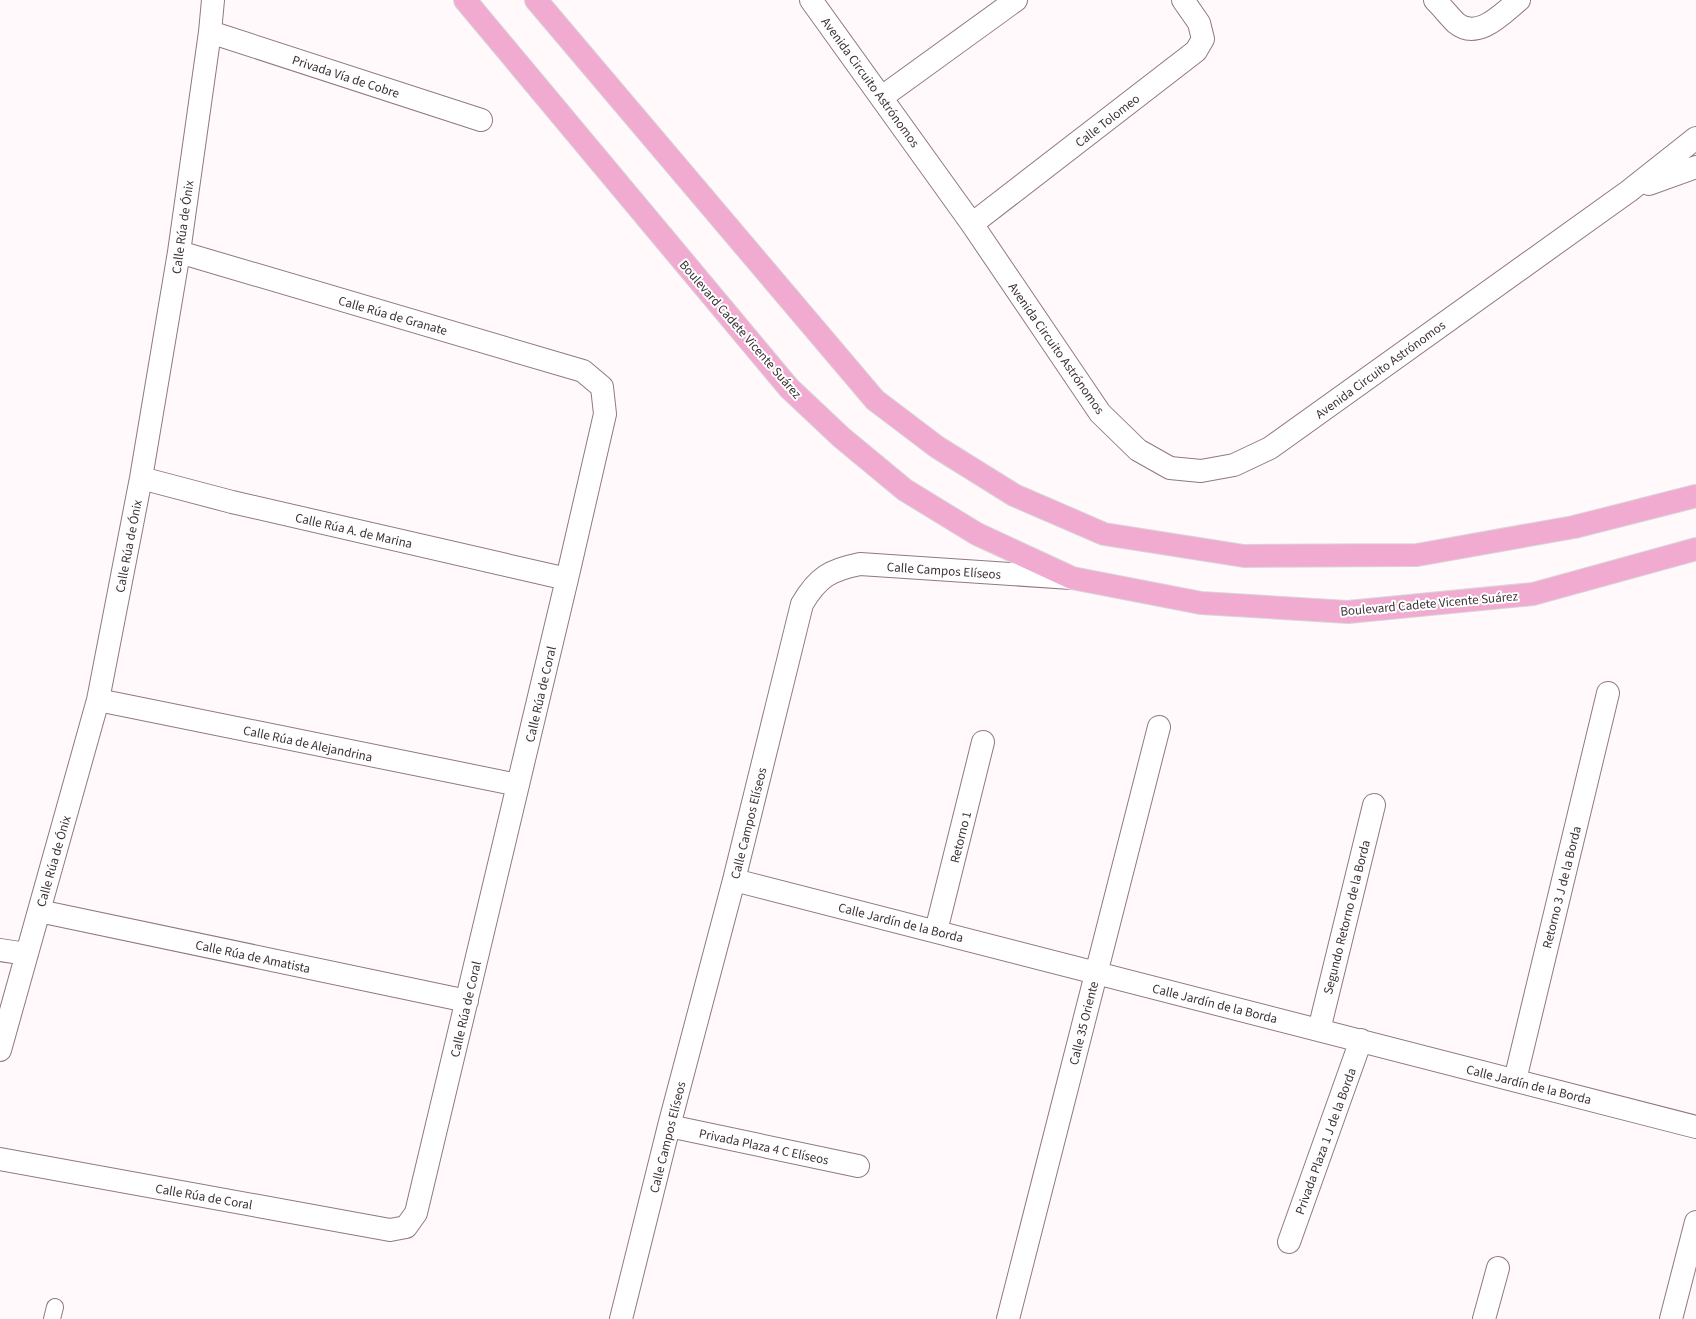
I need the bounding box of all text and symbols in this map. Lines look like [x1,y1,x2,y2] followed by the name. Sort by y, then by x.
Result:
[817,14,924,152] street label: Avenida Circuito Astrónomos
[290,51,402,103] street label: Privada Vía de Cobre
[1072,90,1144,152] street label: Calle Tolomeo
[168,179,198,275] street label: Calle Rúa de Ónix
[675,256,806,403] street label: Boulevard Cadete Vicente Suárez
[1004,279,1109,418] street label: Avenida Circuito Astrónomos
[336,292,449,340] street label: Calle Rúa de Granate
[1312,316,1450,423] street label: Avenida Circuito Astrónomos
[111,498,147,594] street label: Calle Rúa de Ónix
[293,509,414,553] street label: Calle Rúa A. de Marina
[886,558,1002,584] street label: Calle Campos Elíseos
[1340,587,1519,621] street label: Boulevard Cadete Vicente Suárez
[521,644,561,744] street label: Calle Rúa de Coral
[241,721,374,766] street label: Calle Rúa de Alejandrina
[726,765,772,881] street label: Calle Campos Elíseos
[946,810,976,865] street label: Retorno 1
[32,813,76,909] street label: Calle Rúa de Ónix
[1538,824,1586,950] street label: Retorno 3 J de la Borda
[1319,838,1375,996] street label: Segundo Retorno de la Borda
[836,899,965,947] street label: Calle Jardín de la Borda
[194,936,312,978] street label: Calle Rúa de Amatista
[446,959,486,1059] street label: Calle Rúa de Coral
[1065,979,1103,1067] street label: Calle 35 Oriente
[1150,980,1279,1028] street label: Calle Jardín de la Borda
[1464,1061,1593,1109] street label: Calle Jardín de la Borda
[1291,1065,1361,1217] street label: Privada Plaza 1 J de la Borda
[645,1079,691,1195] street label: Calle Campos Elíseos
[697,1124,831,1170] street label: Privada Plaza 4 C Elíseos
[154,1180,254,1214] street label: Calle Rúa de Coral

